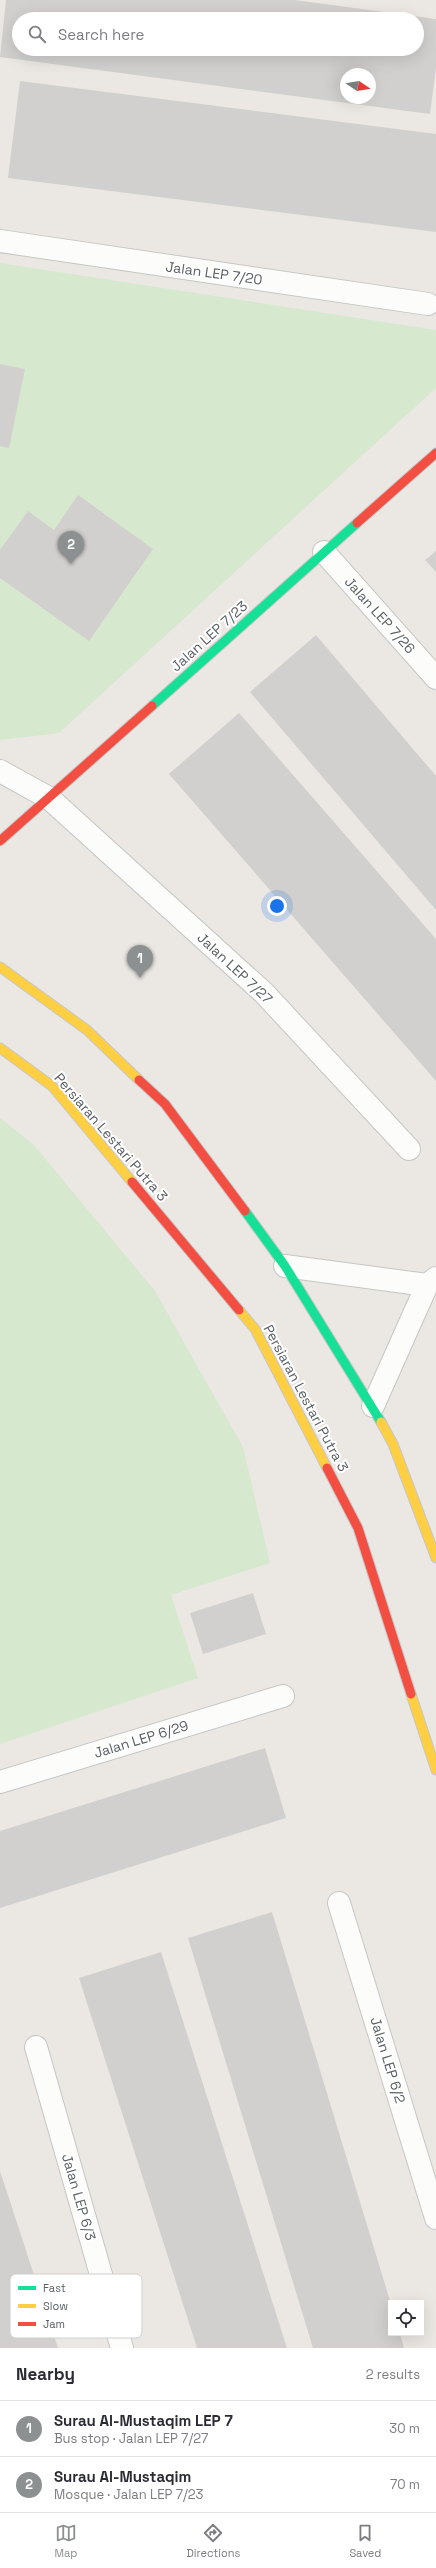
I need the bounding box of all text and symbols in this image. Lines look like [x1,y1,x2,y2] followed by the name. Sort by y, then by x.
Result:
[12,12,424,56] search box
[26,23,48,45] icon: search
[58,25,144,44] text: Search here
[340,68,376,104] north arrow
[164,257,264,289] street label: Jalan LEP 7/20
[58,531,84,564] pin: 2
[341,573,419,657] street label: Jalan LEP 7/26
[167,597,251,675] street label: Jalan LEP 7/23
[267,896,287,916] your location
[194,929,277,1008] street label: Jalan LEP 7/27
[127,945,153,978] pin: 1
[50,1069,172,1205] street label: Persiaran Lestari Putra 3
[260,1321,352,1475] street label: Persiaran Lestari Putra 3
[92,1716,190,1762] street label: Jalan LEP 6/29
[366,2015,410,2105] street label: Jalan LEP 6/2
[58,2152,100,2242] street label: Jalan LEP 6/3
[10,2274,142,2338] legend
[43,2281,66,2295] text: Fast
[43,2299,68,2313] text: Slow
[388,2300,424,2336] map controls
[388,2300,424,2336] button: locate
[43,2317,65,2331] text: Jam
[16,2363,75,2385] text: Nearby
[366,2366,420,2383] text: 2 results
[54,2411,233,2430] text: Surau Al-Mustaqim LEP 7
[26,2420,32,2437] text: 1
[389,2420,420,2437] text: 30 m
[54,2430,208,2447] text: Bus stop · Jalan LEP 7/27
[54,2467,191,2486] text: Surau Al-Mustaqim
[25,2476,33,2493] text: 2
[390,2476,420,2493] text: 70 m
[54,2486,203,2503] text: Mosque · Jalan LEP 7/23
[55,2522,77,2560] tab: Map
[186,2522,240,2560] tab: Directions
[349,2522,381,2560] tab: Saved

